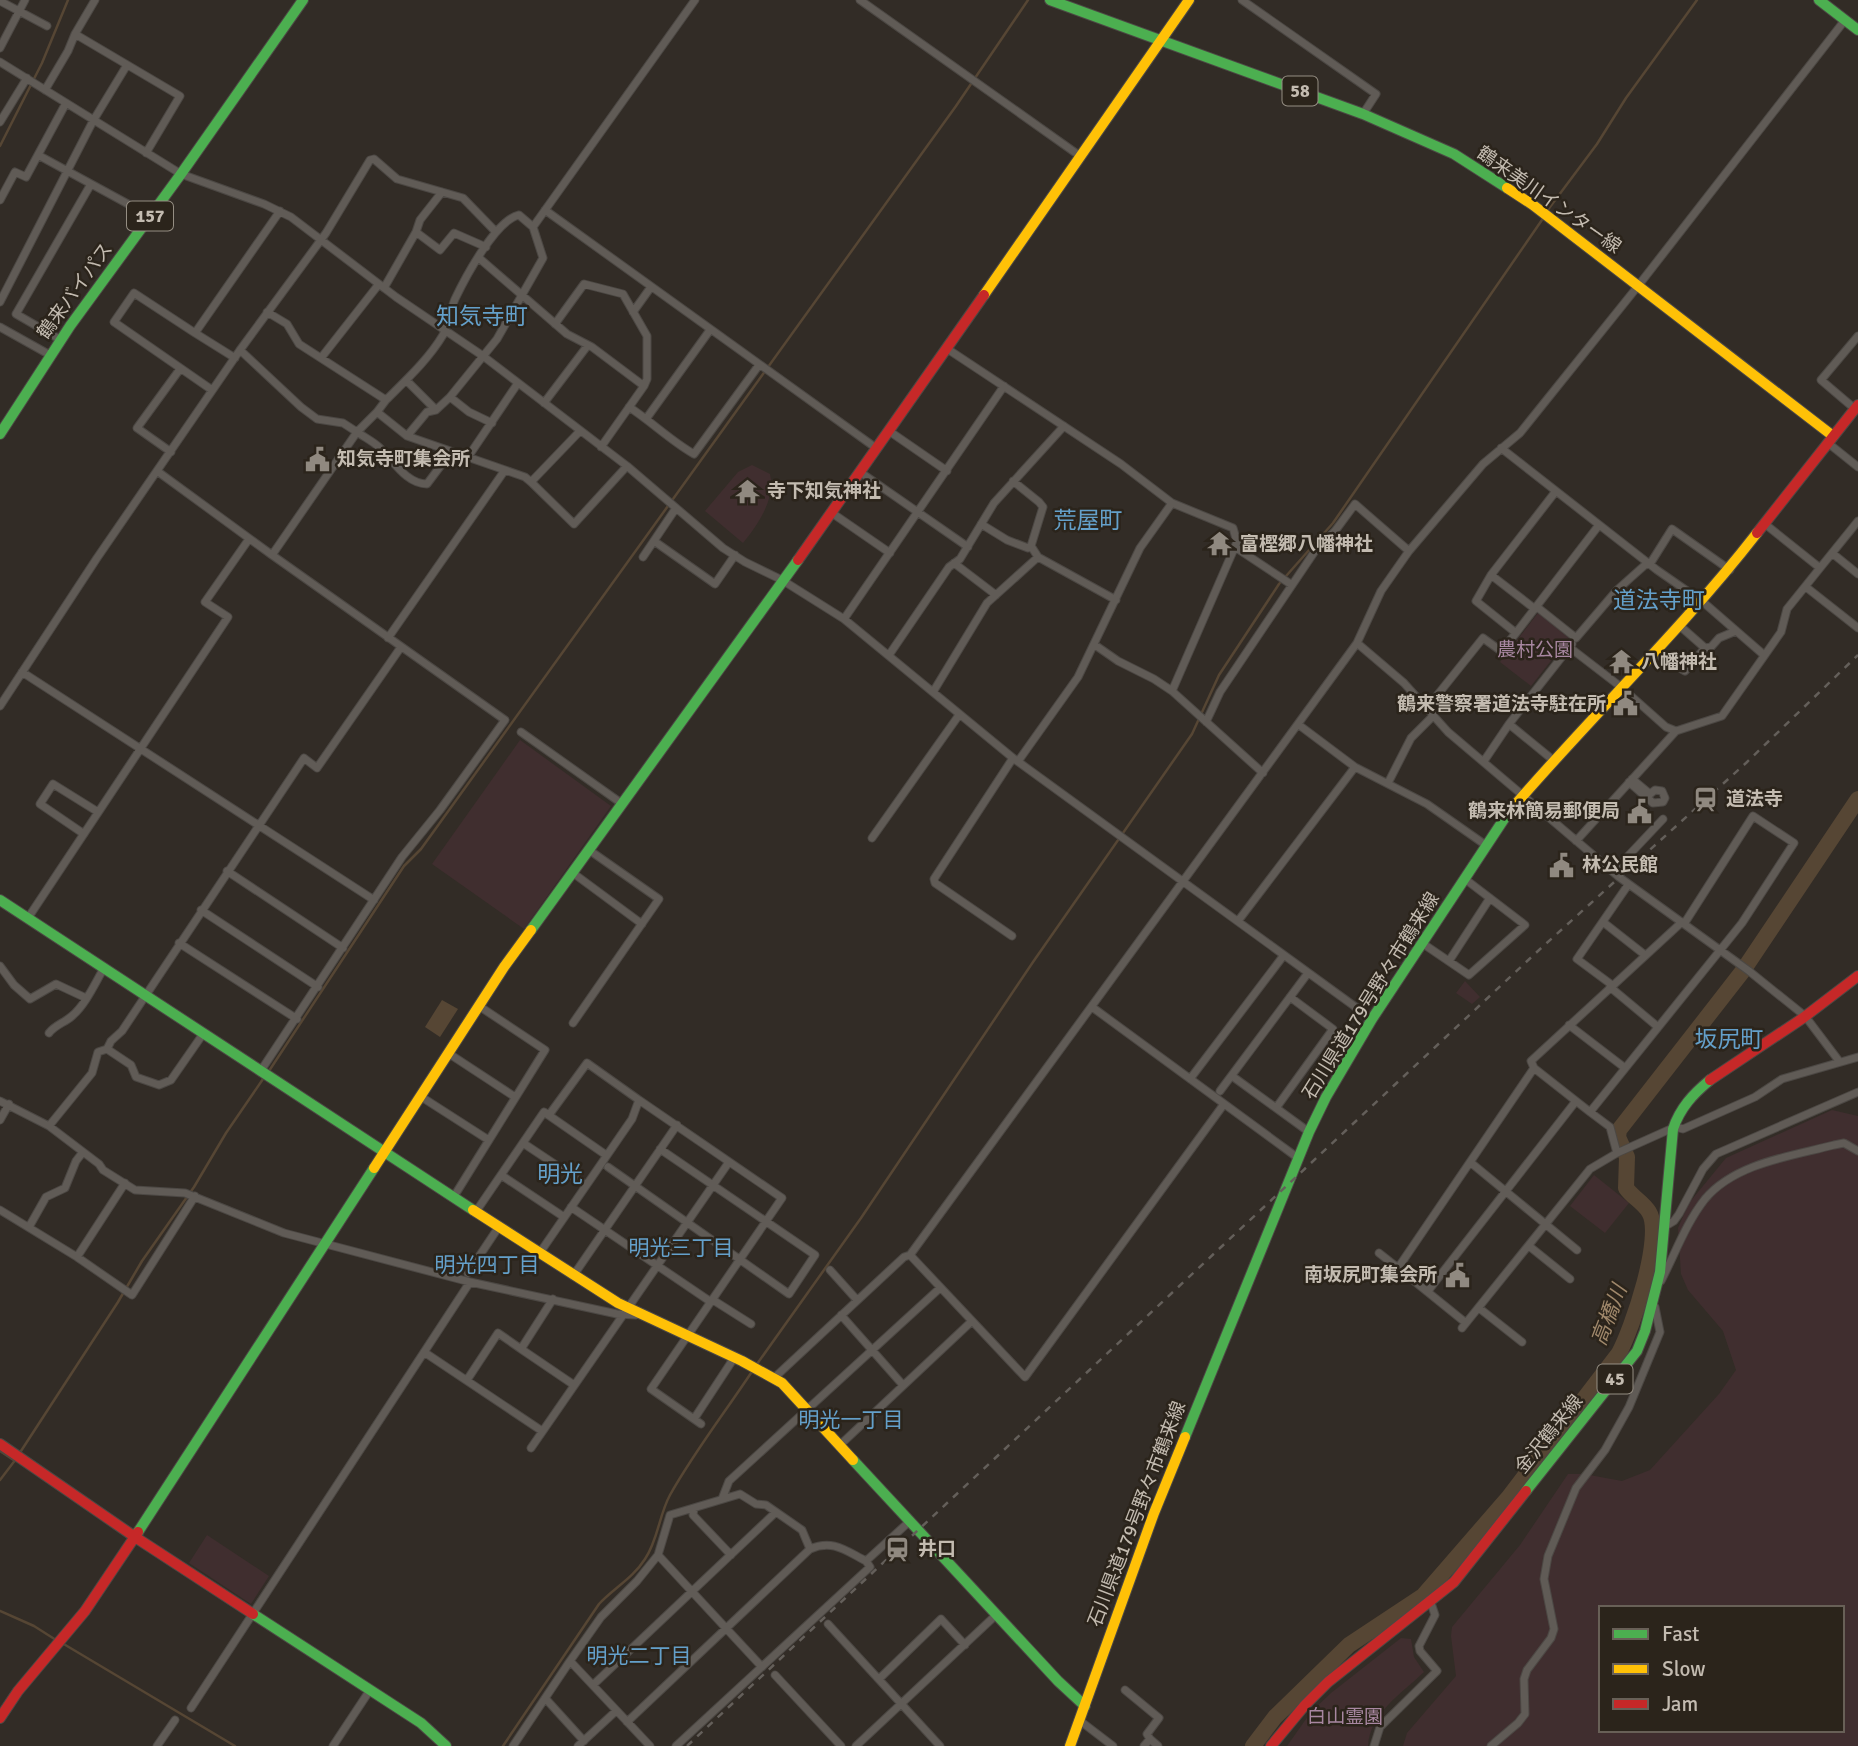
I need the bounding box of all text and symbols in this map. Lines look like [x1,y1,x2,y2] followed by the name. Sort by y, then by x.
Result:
[1282,76,1318,106] road number: 58
[1472,141,1626,259] street label: 鶴来美川インター線
[127,202,173,230] road number: 157
[32,238,118,344] street label: 鶴来バイパス
[436,302,528,331] district label: 知気寺町
[303,445,331,473] public building icon: 知気寺町集会所
[337,447,470,471] place label: 知気寺町集会所
[733,477,761,505] temple icon: 寺下知気神社
[767,479,881,503] place label: 寺下知気神社
[1054,506,1123,535] district label: 荒屋町
[1206,530,1234,558] temple icon: 富樫郷八幡神社
[1240,532,1373,556] place label: 富樫郷八幡神社
[1613,586,1705,615] district label: 道法寺町
[1497,638,1573,662] park label: 農村公園
[1607,648,1635,676] temple icon: 八幡神社
[1641,650,1717,674] place label: 八幡神社
[1612,690,1640,718] public building icon: 鶴来警察署道法寺駐在所
[1397,692,1606,716] place label: 鶴来警察署道法寺駐在所
[1692,785,1720,813] station icon: 道法寺
[1726,787,1783,811] place label: 道法寺
[1626,797,1654,825] public building icon: 鶴来林簡易郵便局
[1468,799,1620,823] place label: 鶴来林簡易郵便局
[1548,851,1576,879] public building icon: 林公民館
[1582,853,1658,877] place label: 林公民館
[1297,888,1445,1104] street label: 石川県道179号野々市鶴来線
[1695,1025,1764,1054] district label: 坂尻町
[537,1160,583,1189] district label: 明光
[629,1235,734,1261] district label: 明光三丁目
[435,1252,540,1278] district label: 明光四丁目
[1443,1261,1471,1289] public building icon: 南坂尻町集会所
[1304,1263,1437,1287] place label: 南坂尻町集会所
[1586,1279,1633,1349] water label: 高橋川
[1598,1364,1632,1394] road number: 45
[1510,1390,1588,1478] street label: 金沢鶴来線
[1083,1398,1191,1630] street label: 石川県道179号野々市鶴来線
[799,1407,904,1433] district label: 明光一丁目
[884,1535,912,1563] station icon: 井口
[918,1537,956,1561] place label: 井口
[1599,1606,1844,1732] legend
[1662,1621,1699,1647] text: Fast
[587,1643,692,1669] district label: 明光二丁目
[1662,1656,1706,1682] text: Slow
[1662,1691,1698,1717] text: Jam
[1307,1705,1383,1729] park label: 白山霊園

